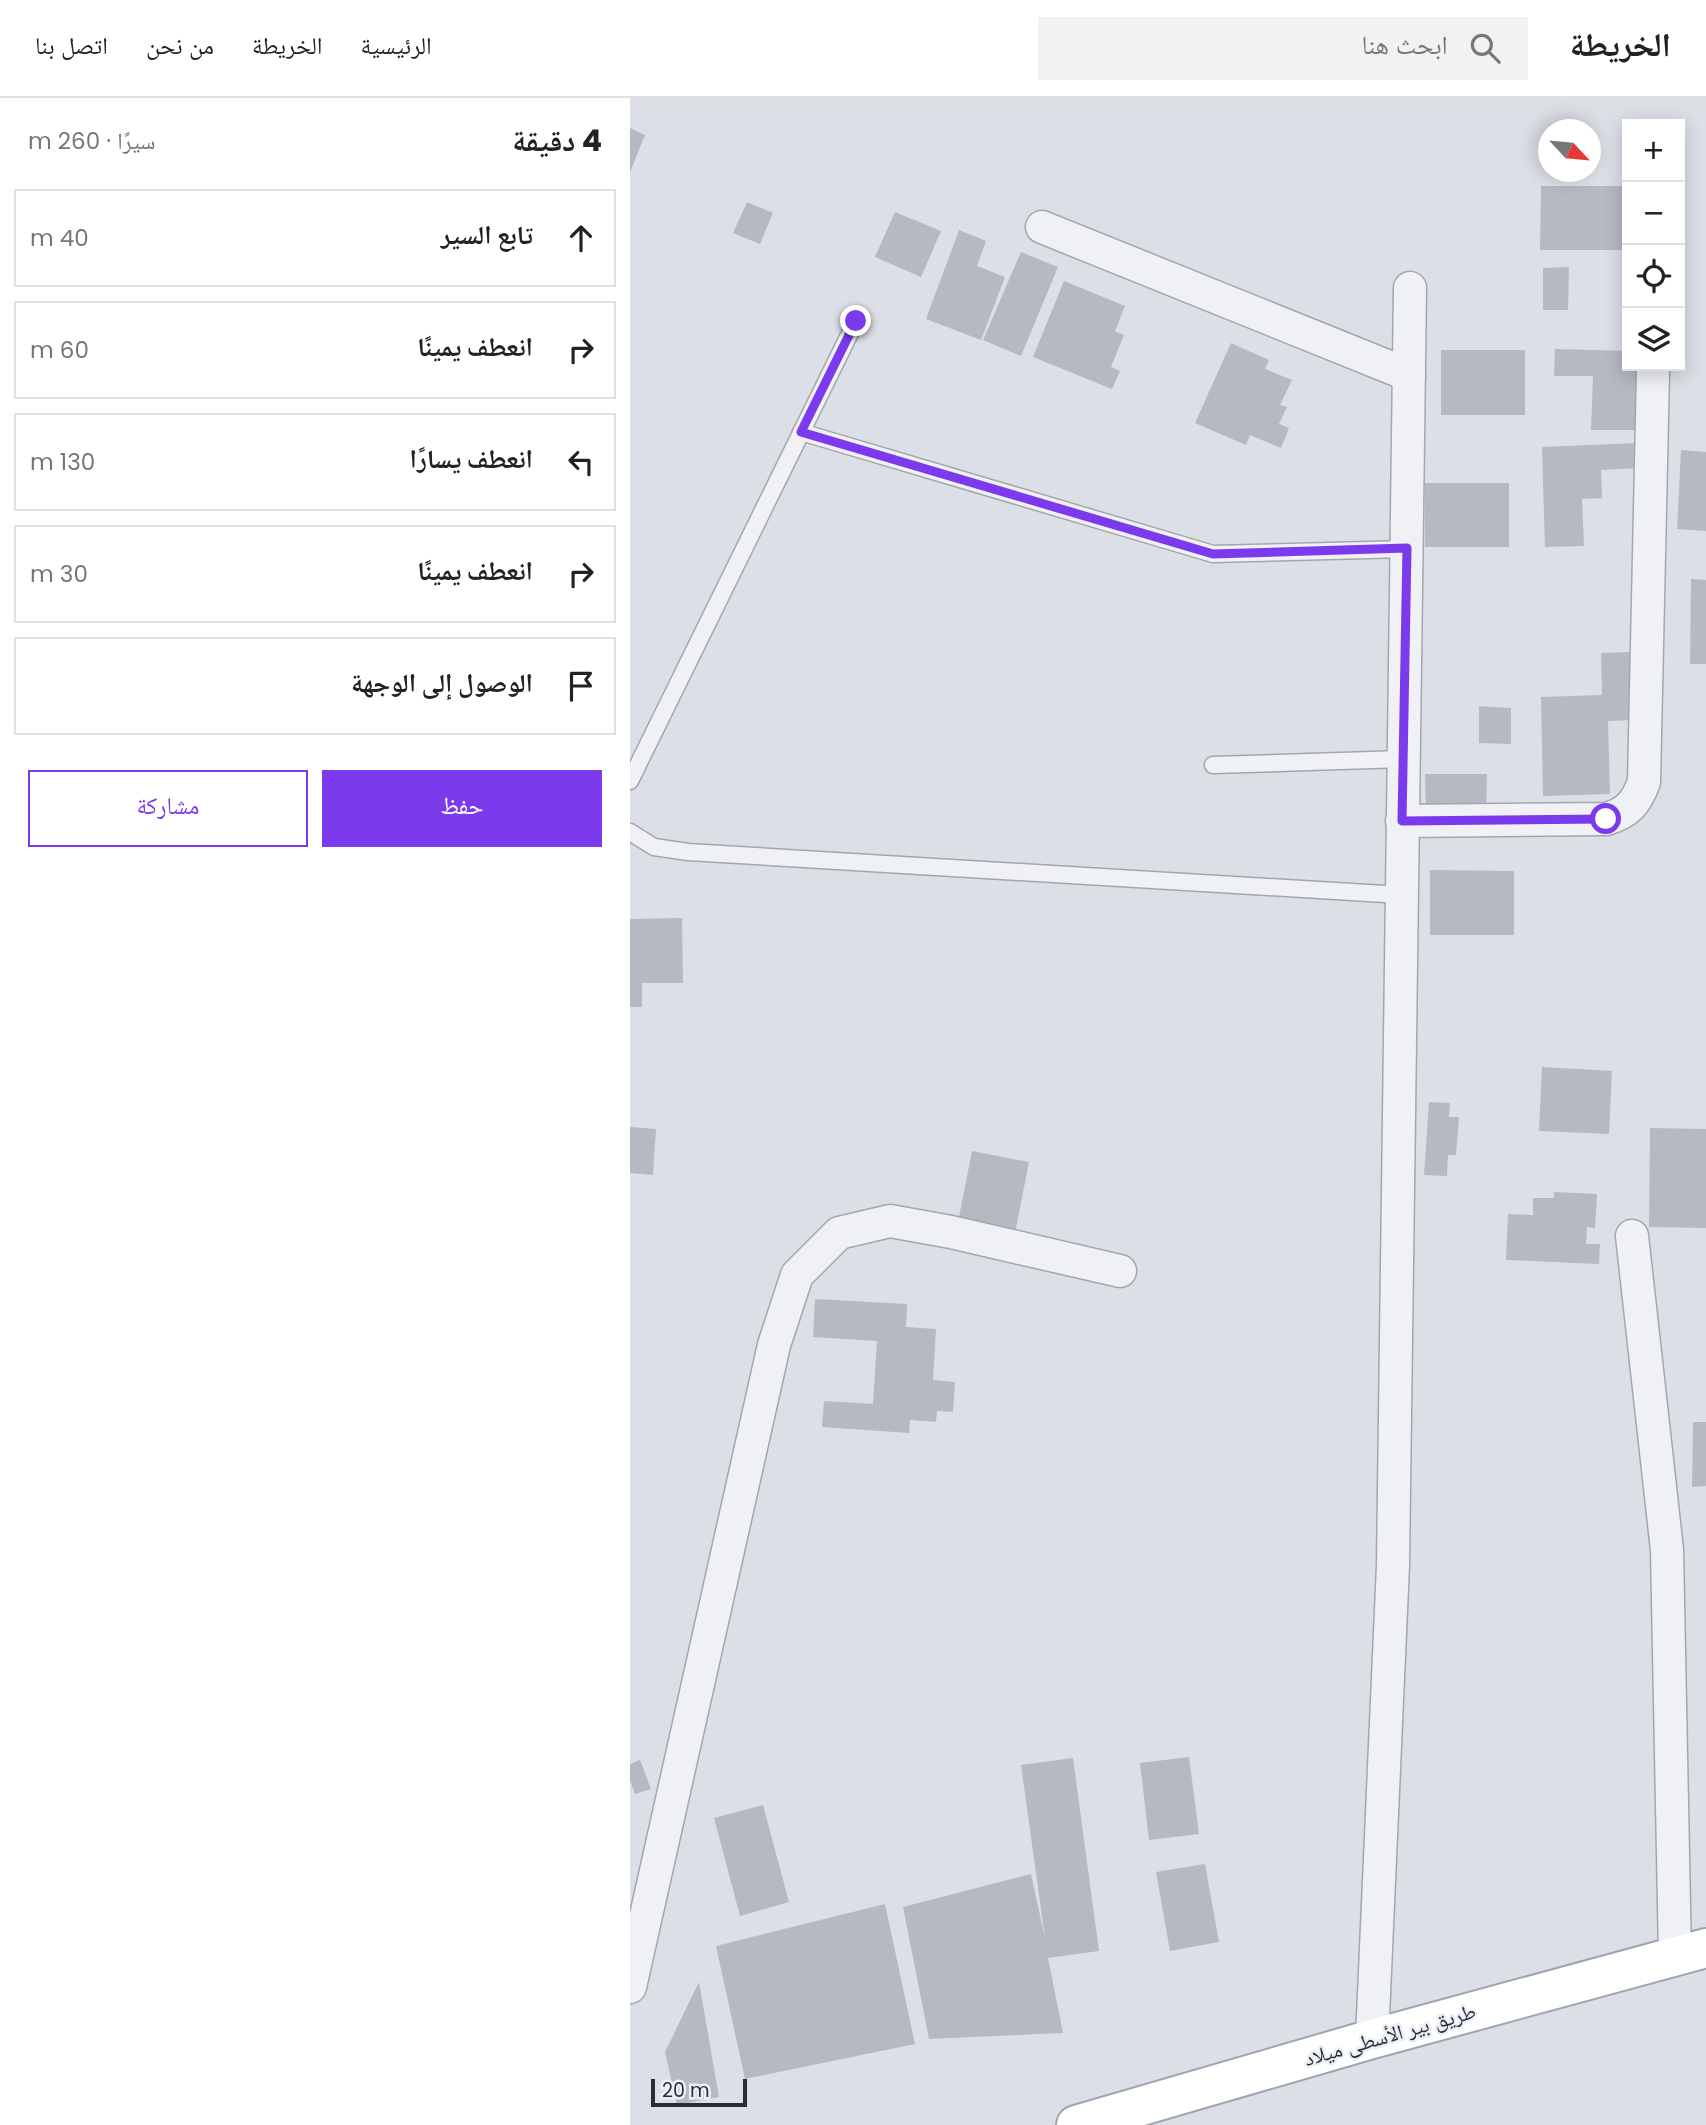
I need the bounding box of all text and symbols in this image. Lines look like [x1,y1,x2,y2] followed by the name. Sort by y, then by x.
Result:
[1038,17,1528,80] search box
[1570,21,1671,68] text: الخريطة
[1362,27,1448,63] text: ابحث هنا
[35,29,108,62] text: اتصل بنا
[146,29,214,62] text: من نحن
[252,29,323,62] text: الخريطة
[361,29,432,62] text: الرئيسية
[1466,29,1504,67] icon: search
[512,119,602,162] text: 4 دقيقة
[1538,119,1601,182] north arrow
[1622,119,1685,371] map controls
[1622,119,1685,182] button: +
[28,125,155,157] text: سيرًا · 260 m
[1622,182,1685,245] button: −
[441,217,533,253] text: تابع السير
[562,219,600,257] icon: ahead
[30,222,89,254] text: 40 m
[1622,245,1685,308] button: locate
[840,305,871,336] route end
[1622,308,1685,371] button: layers
[417,329,533,365] text: انعطف يمينًا
[562,331,600,369] icon: right
[30,334,89,366] text: 60 m
[410,441,533,477] text: انعطف يسارًا
[562,443,600,481] icon: left
[30,446,95,478] text: 130 m
[417,553,533,589] text: انعطف يمينًا
[562,555,600,593] icon: right
[30,558,88,590] text: 30 m
[351,665,533,701] text: الوصول إلى الوجهة
[562,667,600,705] icon: arrive
[28,770,308,847] button: مشاركة
[322,770,602,847] button: حفظ
[1590,803,1621,834] route start
[1300,1996,1479,2073] street label: طريق بير الأسطى ميلاد
[651,2076,747,2108] scale bar
[662,2077,710,2104] text: 20 m

